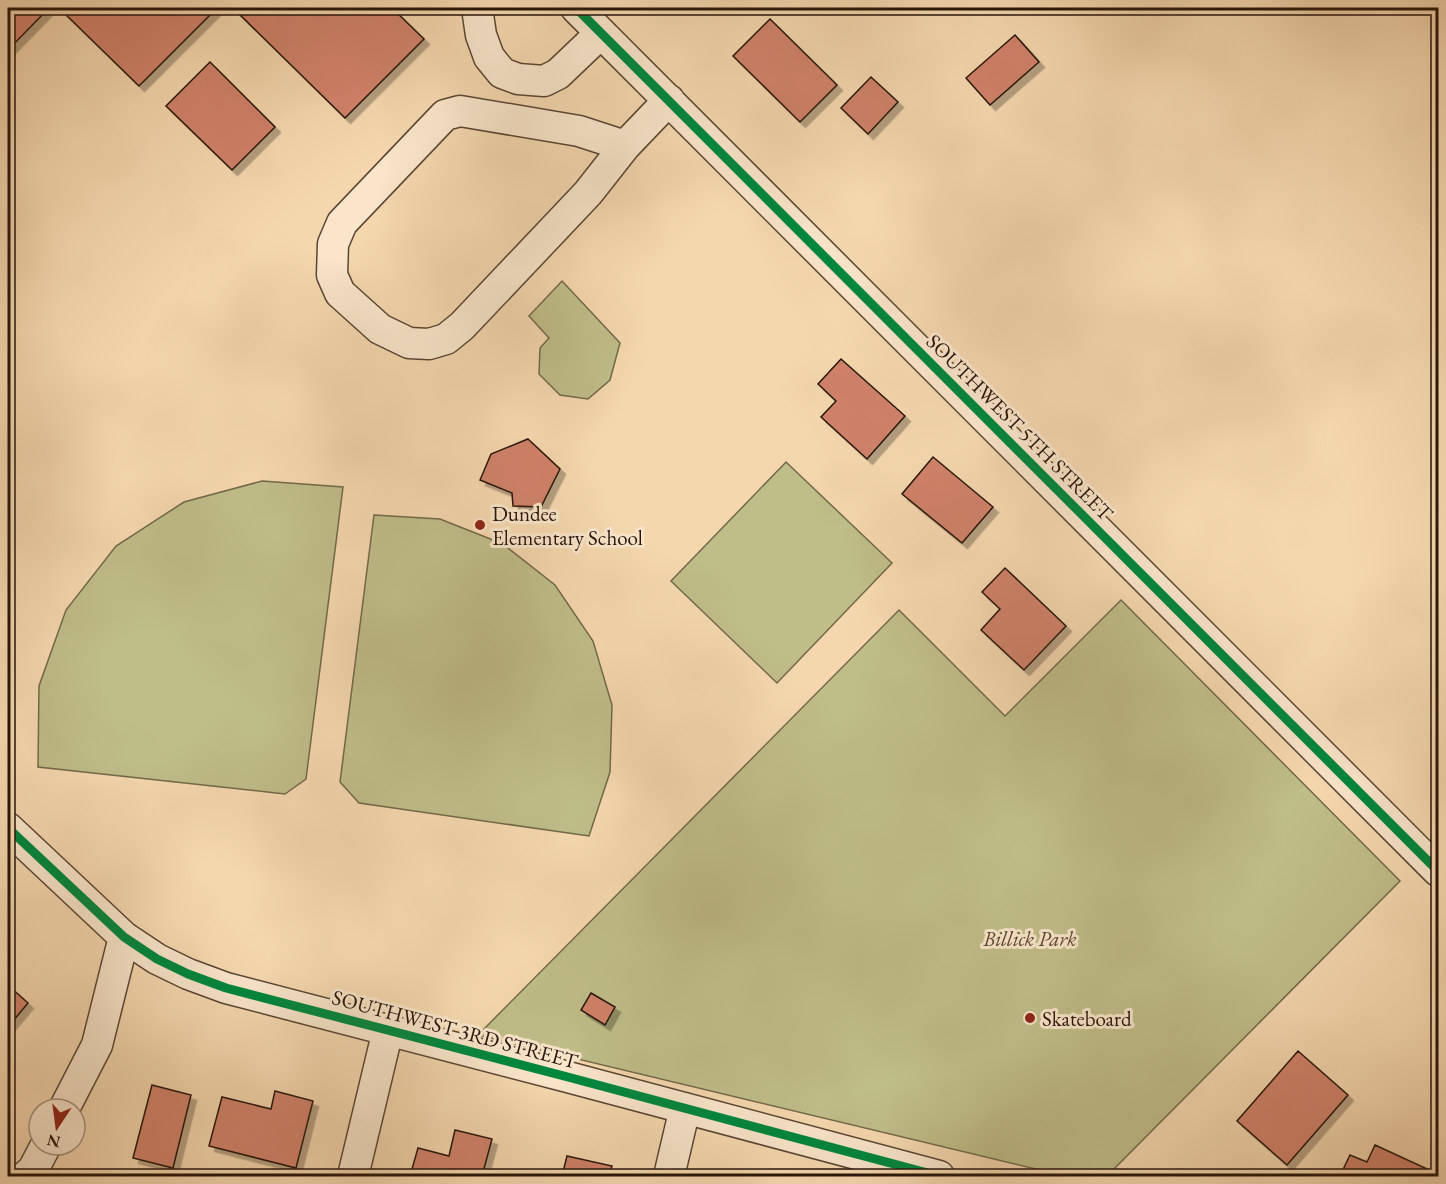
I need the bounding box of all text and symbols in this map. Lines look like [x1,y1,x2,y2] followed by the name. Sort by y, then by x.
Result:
[921,328,1120,527] street label: SOUTHWEST 5TH STREET
[492,500,643,551] place label: Dundee Elementary School
[473,518,487,532] marker: Dundee Elementary School
[982,925,1077,952] park label: Billick Park
[329,983,582,1075] street label: SOUTHWEST 3RD STREET
[1042,1005,1132,1032] place label: Skateboard
[1023,1011,1037,1025] marker: Skateboard
[27,1097,87,1157] north arrow
[45,1129,62,1153] text: N

